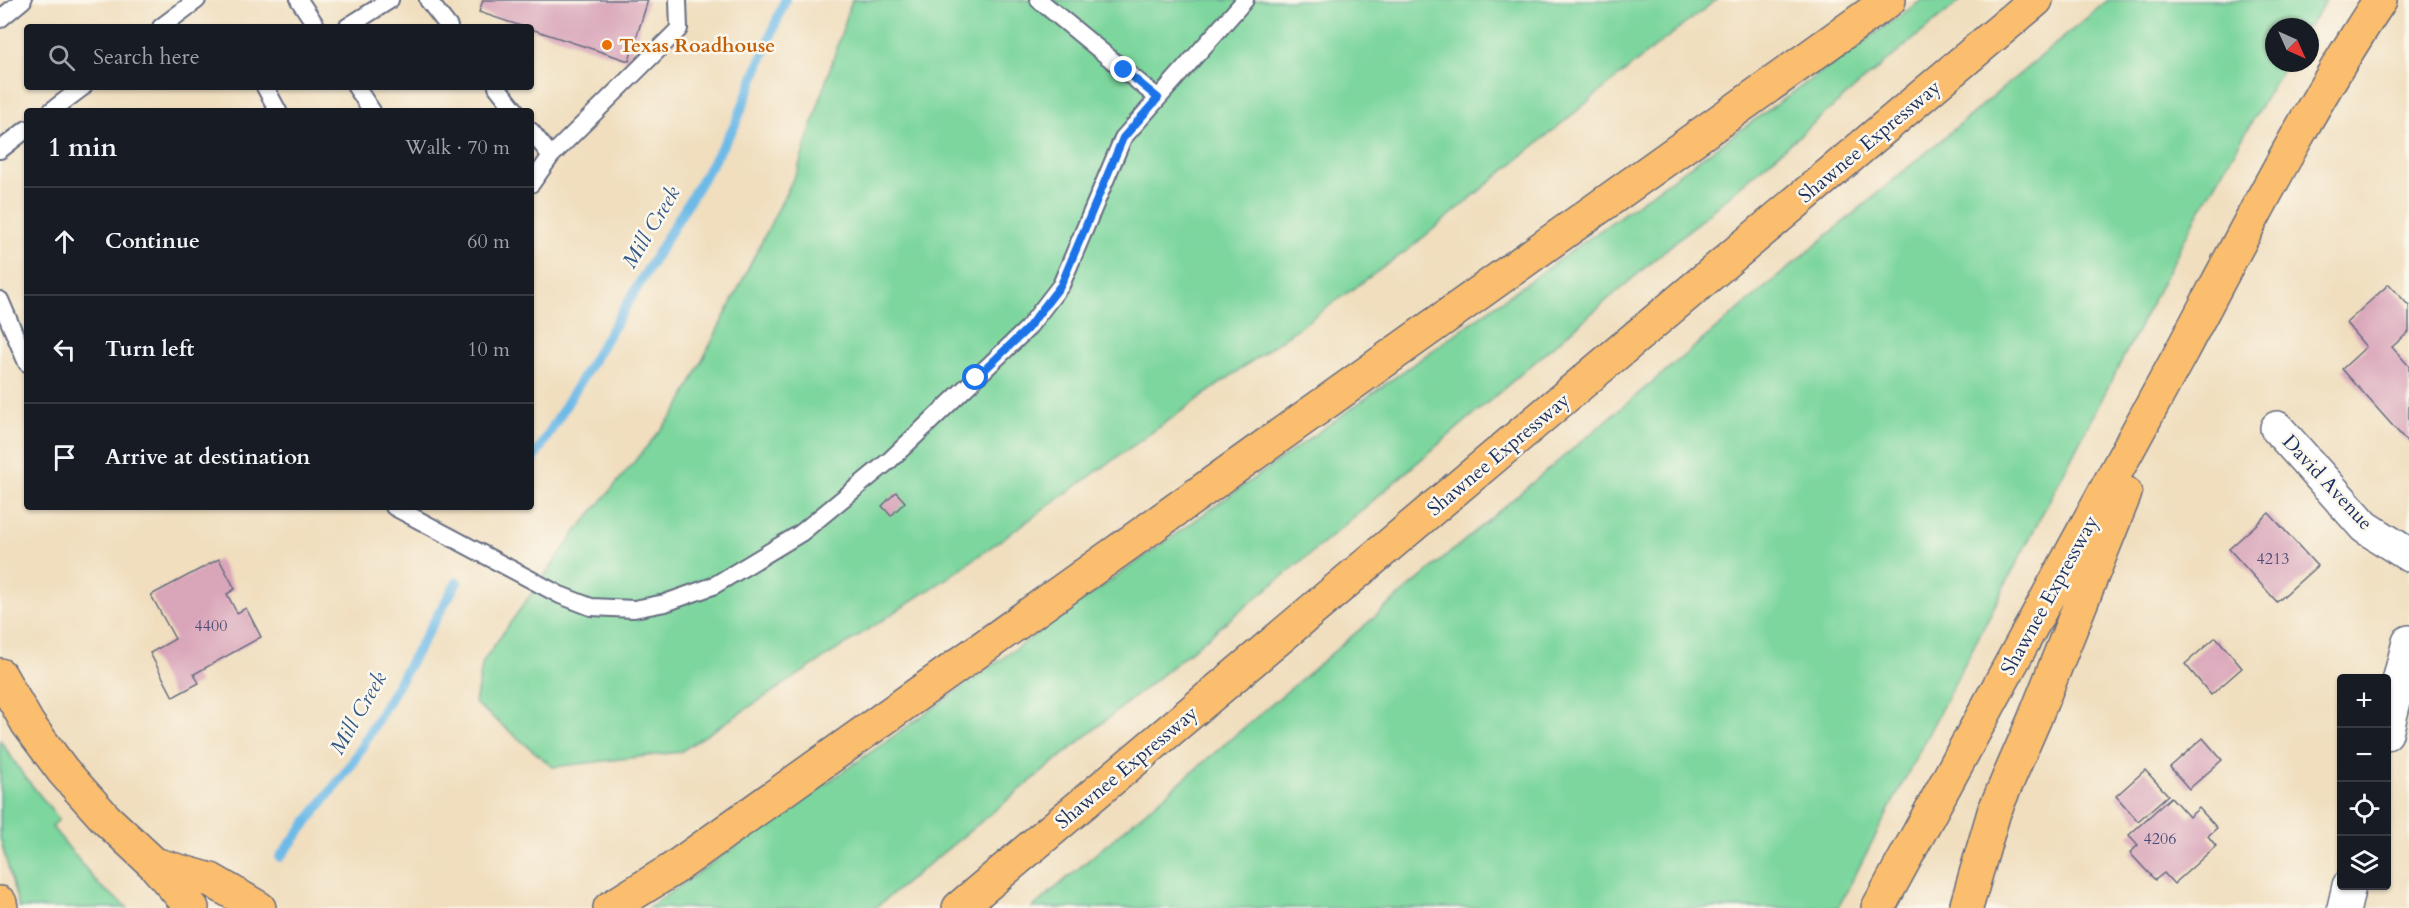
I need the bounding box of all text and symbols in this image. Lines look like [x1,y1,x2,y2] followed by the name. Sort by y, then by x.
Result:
[2265,18,2319,72] north arrow
[24,24,534,90] search box
[619,32,775,59] place label: Texas Roadhouse
[600,38,614,52] marker: Texas Roadhouse
[45,41,78,74] icon: search
[93,42,200,72] text: Search here
[1110,56,1136,82] route end
[1792,73,1947,209] street label: Shawnee Expressway
[48,130,117,165] text: 1 min
[405,134,510,161] text: Walk · 70 m
[616,180,688,274] water label: Mill Creek
[48,225,81,258] icon: ahead
[105,226,200,256] text: Continue
[467,228,510,255] text: 60 m
[48,333,81,366] icon: left
[105,334,194,364] text: Turn left
[467,336,510,363] text: 10 m
[962,364,988,390] route start
[1421,386,1576,522] street label: Shawnee Expressway
[2276,429,2379,536] street label: David Avenue
[48,441,81,474] icon: arrive
[105,442,310,472] text: Arrive at destination
[1994,510,2105,680] street label: Shawnee Expressway
[2257,548,2289,570] house number: 4213
[195,615,227,637] house number: 4400
[323,666,394,760] water label: Mill Creek
[2337,674,2391,890] map controls
[2337,674,2391,728] button: +
[1049,699,1204,835] street label: Shawnee Expressway
[2337,728,2391,782] button: −
[2337,782,2391,836] button: locate
[2144,828,2176,850] house number: 4206
[2337,836,2391,890] button: layers

